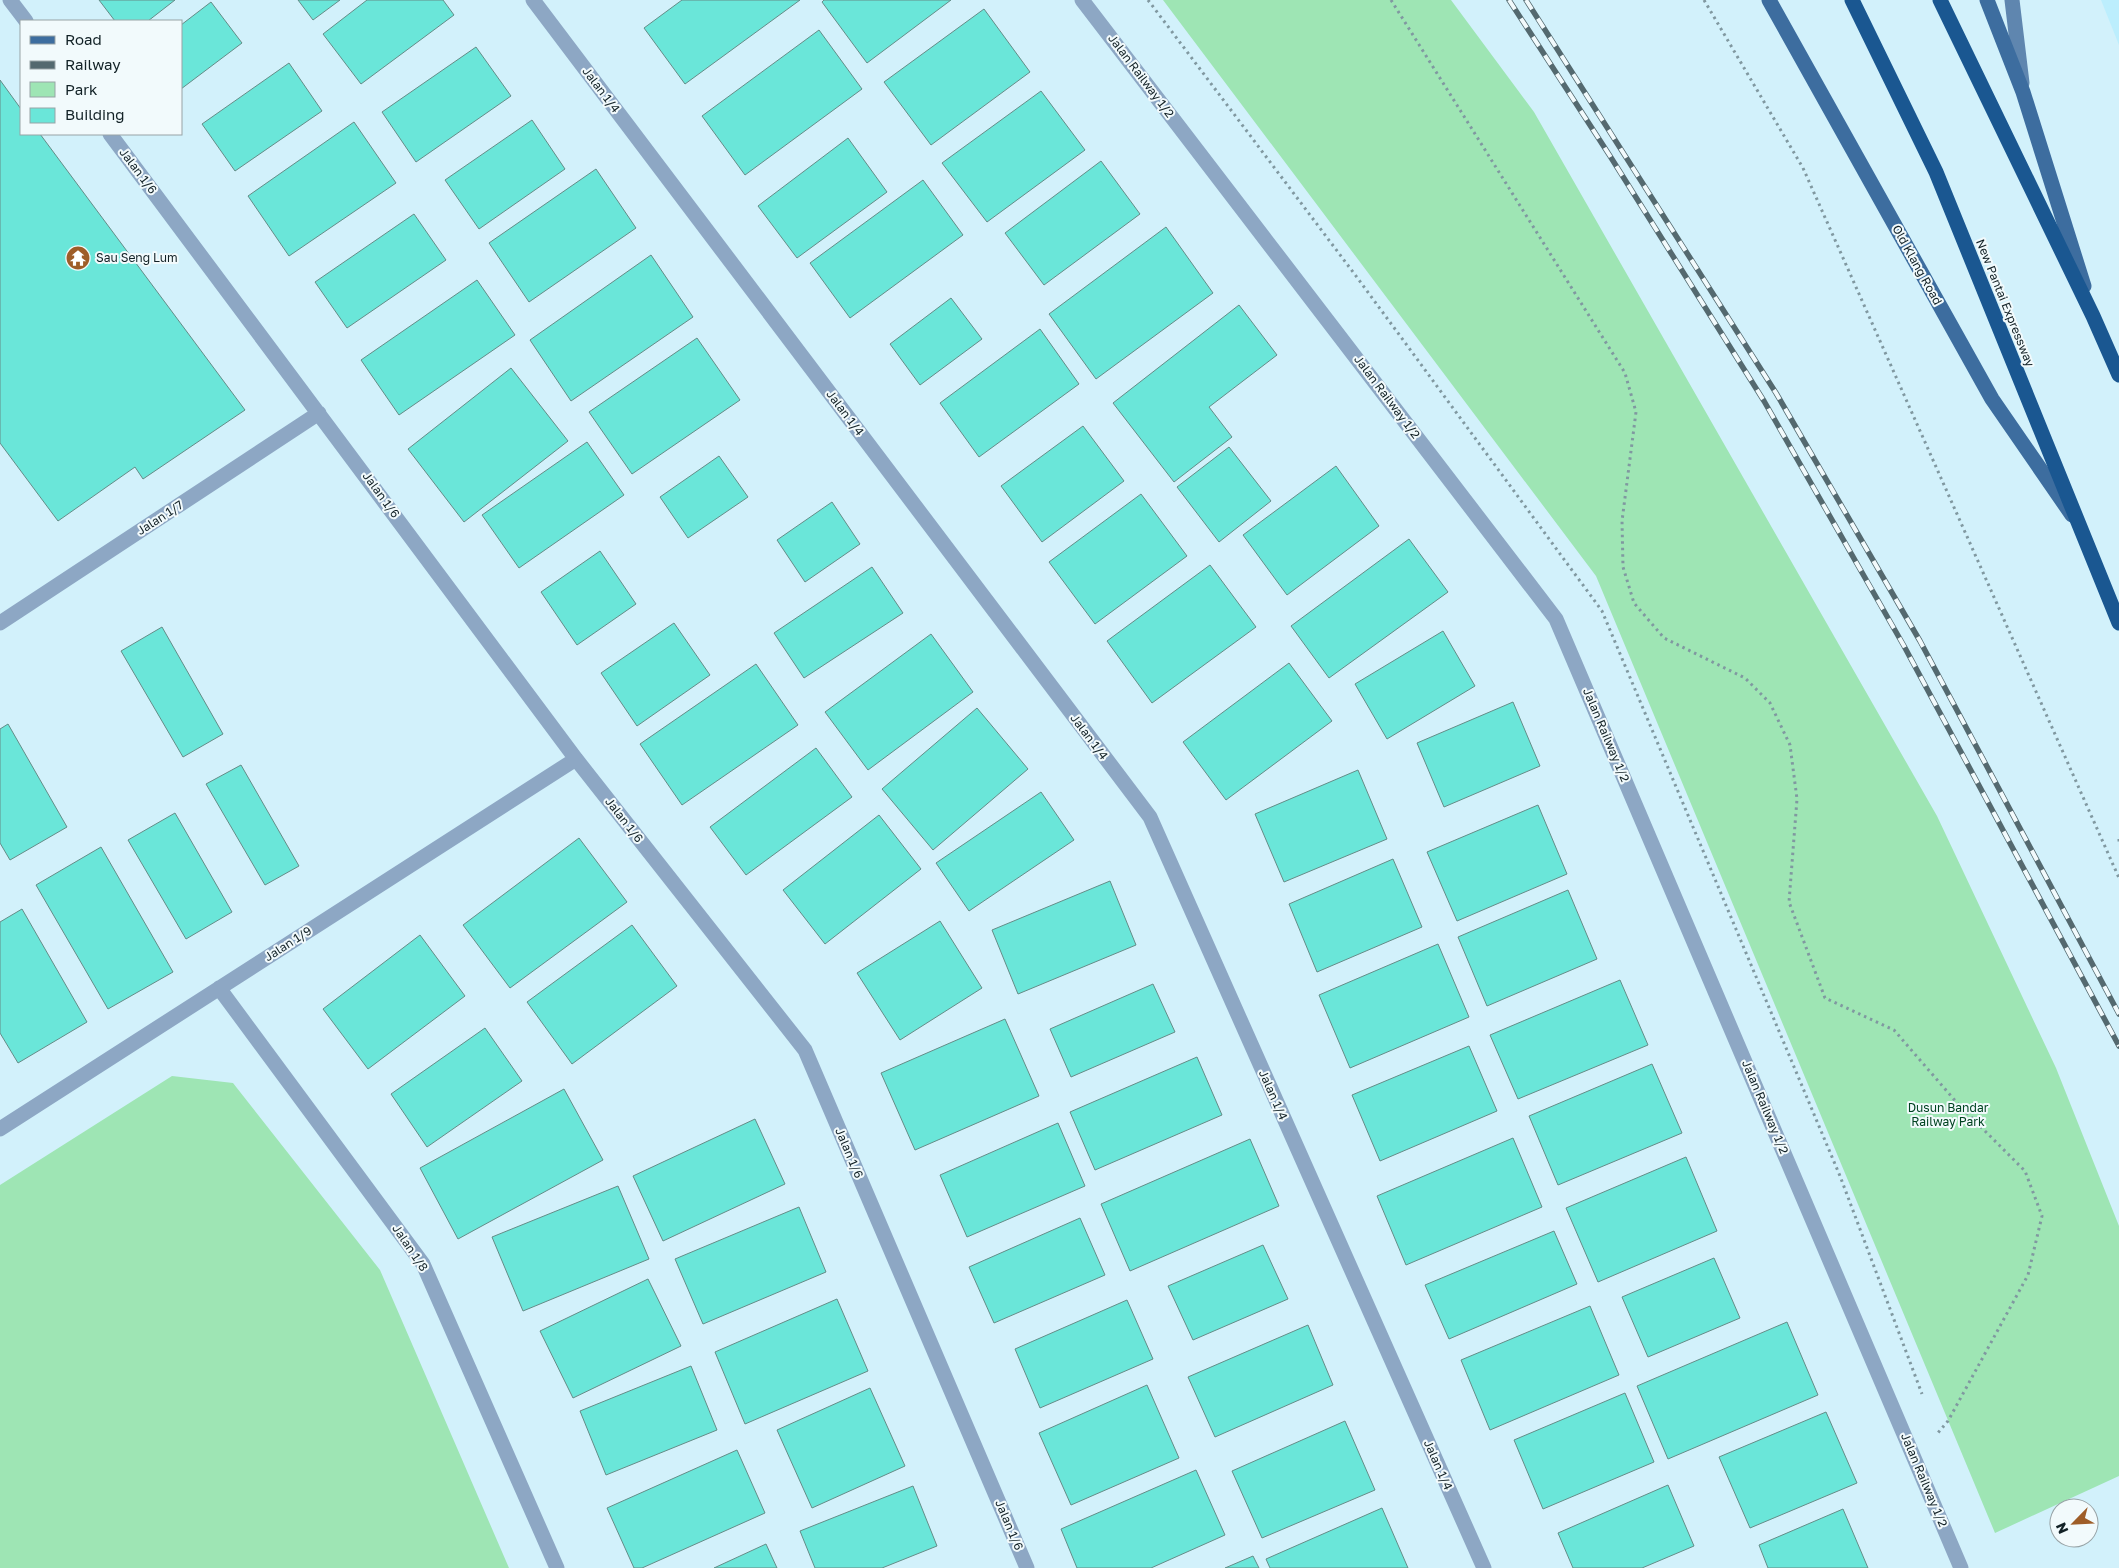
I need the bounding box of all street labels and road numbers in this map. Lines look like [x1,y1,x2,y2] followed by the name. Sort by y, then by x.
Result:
[1105,31,1178,120] street label: Jalan Railway 1/2
[579,64,623,116] street label: Jalan 1/4
[116,145,160,196] street label: Jalan 1/6
[1889,222,1946,307] street label: Old Klang Road
[1973,237,2038,369] street label: New Pantai Expressway
[1351,352,1424,441] street label: Jalan Railway 1/2
[823,387,867,439] street label: Jalan 1/4
[360,469,403,521] street label: Jalan 1/6
[134,497,186,538] street label: Jalan 1/7
[1580,686,1633,784] street label: Jalan Railway 1/2
[1067,711,1111,763] street label: Jalan 1/4
[602,794,647,845] street label: Jalan 1/6
[261,923,314,964] street label: Jalan 1/9
[1739,1058,1792,1156] street label: Jalan Railway 1/2
[1256,1067,1291,1122] street label: Jalan 1/4
[832,1125,867,1180] street label: Jalan 1/6
[389,1221,432,1274] street label: Jalan 1/8
[1898,1431,1951,1529] street label: Jalan Railway 1/2
[1421,1437,1456,1492] street label: Jalan 1/4
[992,1497,1027,1552] street label: Jalan 1/6

